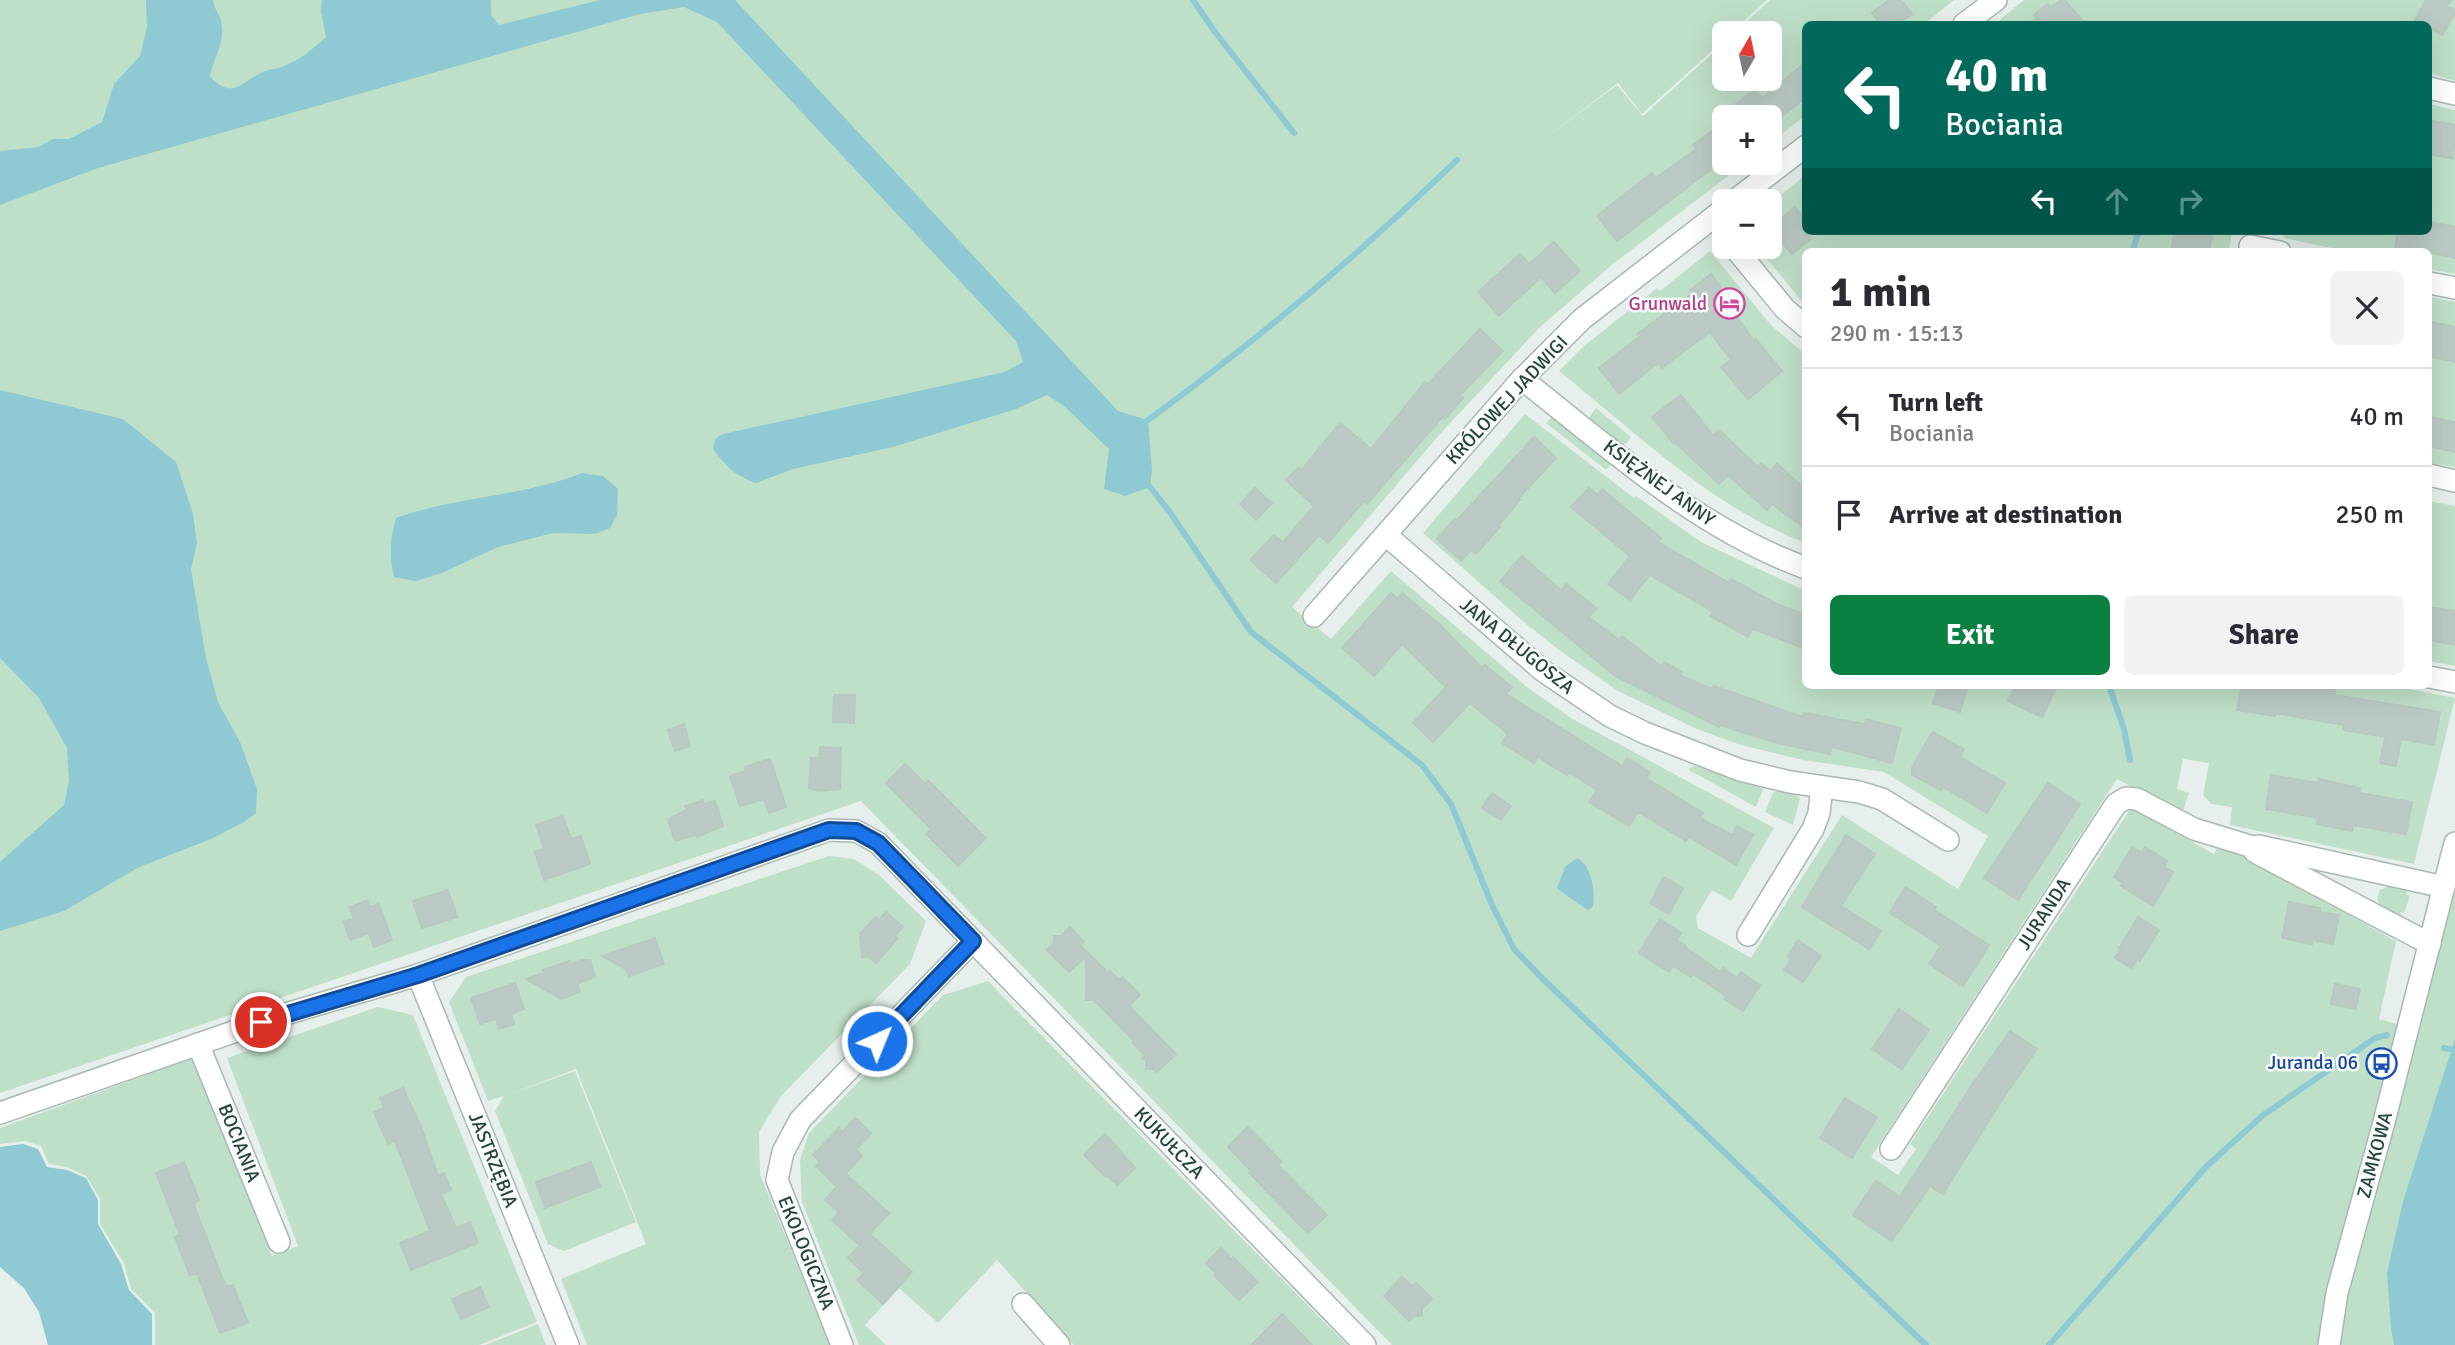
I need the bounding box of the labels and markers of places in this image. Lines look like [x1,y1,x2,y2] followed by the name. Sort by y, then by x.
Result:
[1713,287,1747,321] hotel icon: Grunwald
[1629,292,1707,316] place label: Grunwald
[231,992,291,1052] pin
[2364,1046,2398,1080] bus stop icon: Juranda 06
[2268,1051,2358,1075] place label: Juranda 06

